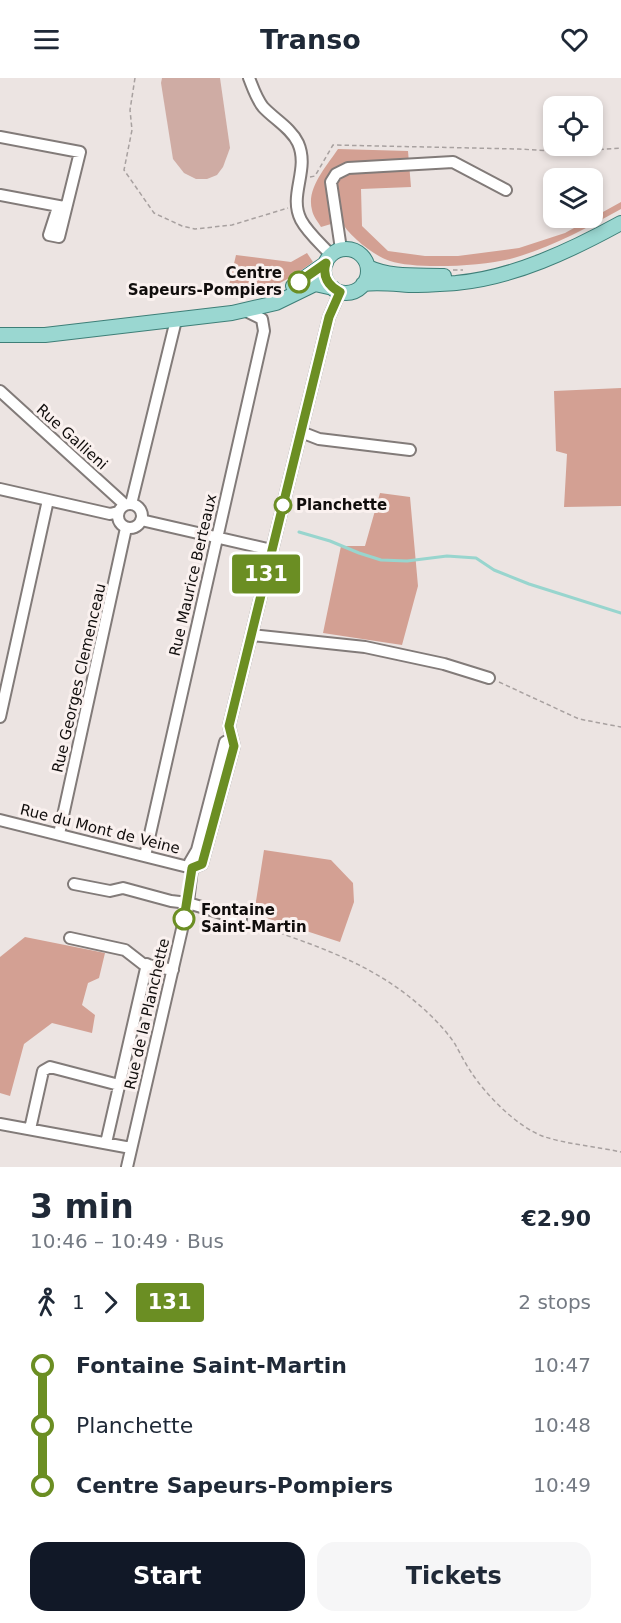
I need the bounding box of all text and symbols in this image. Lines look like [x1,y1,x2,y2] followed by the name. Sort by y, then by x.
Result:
[30,23,63,56] icon: menu
[558,23,591,56] icon: heart
[260,24,361,55] text: Transo
[543,96,603,228] map controls
[543,96,603,156] button: locate
[543,168,603,228] button: layers
[128,264,282,299] place label: Centre Sapeurs-Pompiers
[288,271,310,293] marker: Centre Sapeurs-Pompiers
[33,400,111,474] street label: Rue Gallieni
[166,492,220,658] street label: Rue Maurice Berteaux
[274,496,292,514] marker: Planchette
[296,496,387,514] place label: Planchette
[232,554,300,594] line badge: 131
[244,562,288,586] text: 131
[48,581,110,775] street label: Rue Georges Clemenceau
[18,800,182,858] street label: Rue du Mont de Veine
[201,901,307,936] place label: Fontaine Saint-Martin
[173,908,195,930] marker: Fontaine Saint-Martin
[121,937,173,1091] street label: Rue de la Planchette
[30,1187,134,1226] text: 3 min
[521,1206,591,1231] text: €2.90
[30,1229,224,1253] text: 10:46 – 10:49 · Bus
[30,1286,63,1319] icon: walk
[94,1286,127,1319] icon: forward
[72,1290,85,1314] text: 1
[148,1290,192,1314] text: 131
[518,1290,591,1314] text: 2 stops
[76,1353,347,1378] text: Fontaine Saint-Martin
[533,1353,591,1377] text: 10:47
[76,1413,193,1438] text: Planchette
[533,1413,591,1437] text: 10:48
[76,1473,393,1498] text: Centre Sapeurs-Pompiers
[533,1473,591,1497] text: 10:49
[30,1542,305,1611] button: Start
[317,1542,591,1611] button: Tickets

